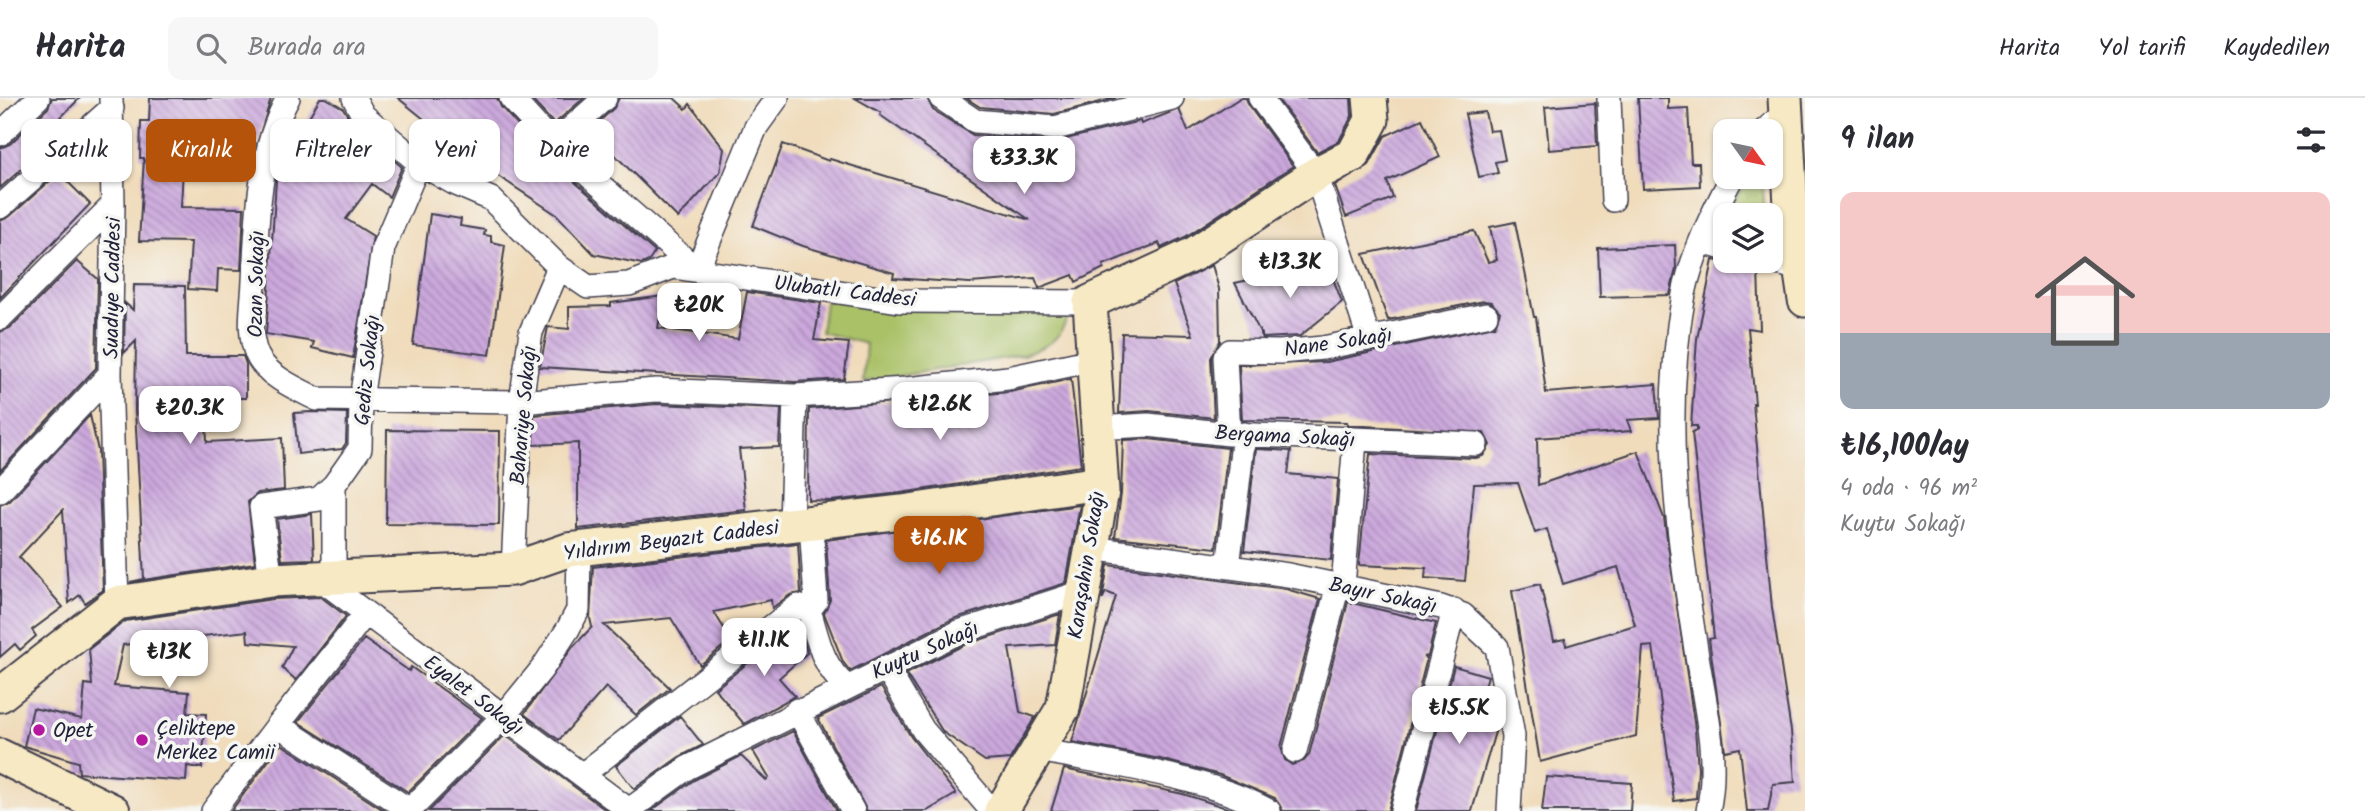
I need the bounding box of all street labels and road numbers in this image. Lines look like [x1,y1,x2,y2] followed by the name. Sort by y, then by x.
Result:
[96,216,131,359] street label: Suadıye Caddesi
[240,230,275,338] street label: Ozan Sokağı
[772,267,919,318] street label: Ulubatlı Caddesi
[346,313,391,427] street label: Gediz Sokağı
[1282,320,1394,367] street label: Nane Sokağı
[502,344,547,486] street label: Bahariye Sokağı
[1214,417,1356,458] street label: Bergama Sokağı
[1059,489,1115,642] street label: Karaşahin Sokağı
[562,512,782,571] street label: Yıldırım Beyazıt Caddesi
[1326,569,1440,624] street label: Bayır Sokağı
[866,613,985,690] street label: Kuytu Sokağı
[416,647,530,745] street label: Eyalet Sokağı

